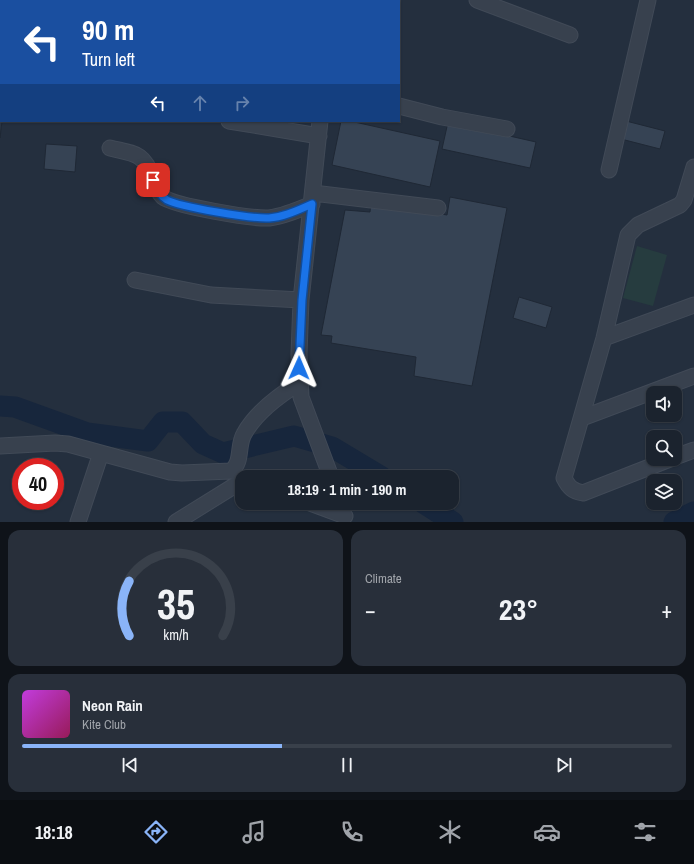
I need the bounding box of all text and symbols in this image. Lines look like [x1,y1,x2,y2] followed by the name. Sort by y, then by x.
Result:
[82,11,134,49] text: 90 m
[16,16,68,68] icon: left
[82,47,135,72] text: Turn left
[147,92,169,114] icon: left
[189,92,211,114] icon: ahead
[231,92,253,114] icon: right
[136,163,170,197] pin
[142,169,164,191] icon: arrive
[278,347,320,389] position arrow
[646,386,682,510] map controls
[646,386,682,422] button: sound
[646,430,682,466] button: search
[12,458,64,510] speed limit sign: 40
[646,474,682,510] button: layers
[288,479,406,500] text: 18:19 · 1 min · 190 m
[365,570,402,587] text: Climate
[157,576,194,632] text: 35
[499,589,538,629] text: 23°
[365,595,376,625] text: −
[661,595,672,625] text: +
[163,625,188,644] text: km/h
[82,695,143,716] text: Neon Rain
[82,716,126,733] text: Kite Club
[119,754,141,776] icon: previous
[336,754,358,776] icon: pause
[553,754,575,776] icon: next
[142,818,170,846] icon: directions
[240,818,268,846] icon: music
[338,818,366,846] icon: phone
[436,818,464,846] icon: climate
[533,818,561,846] icon: car
[631,818,659,846] icon: filters
[35,820,73,845] text: 18:18

